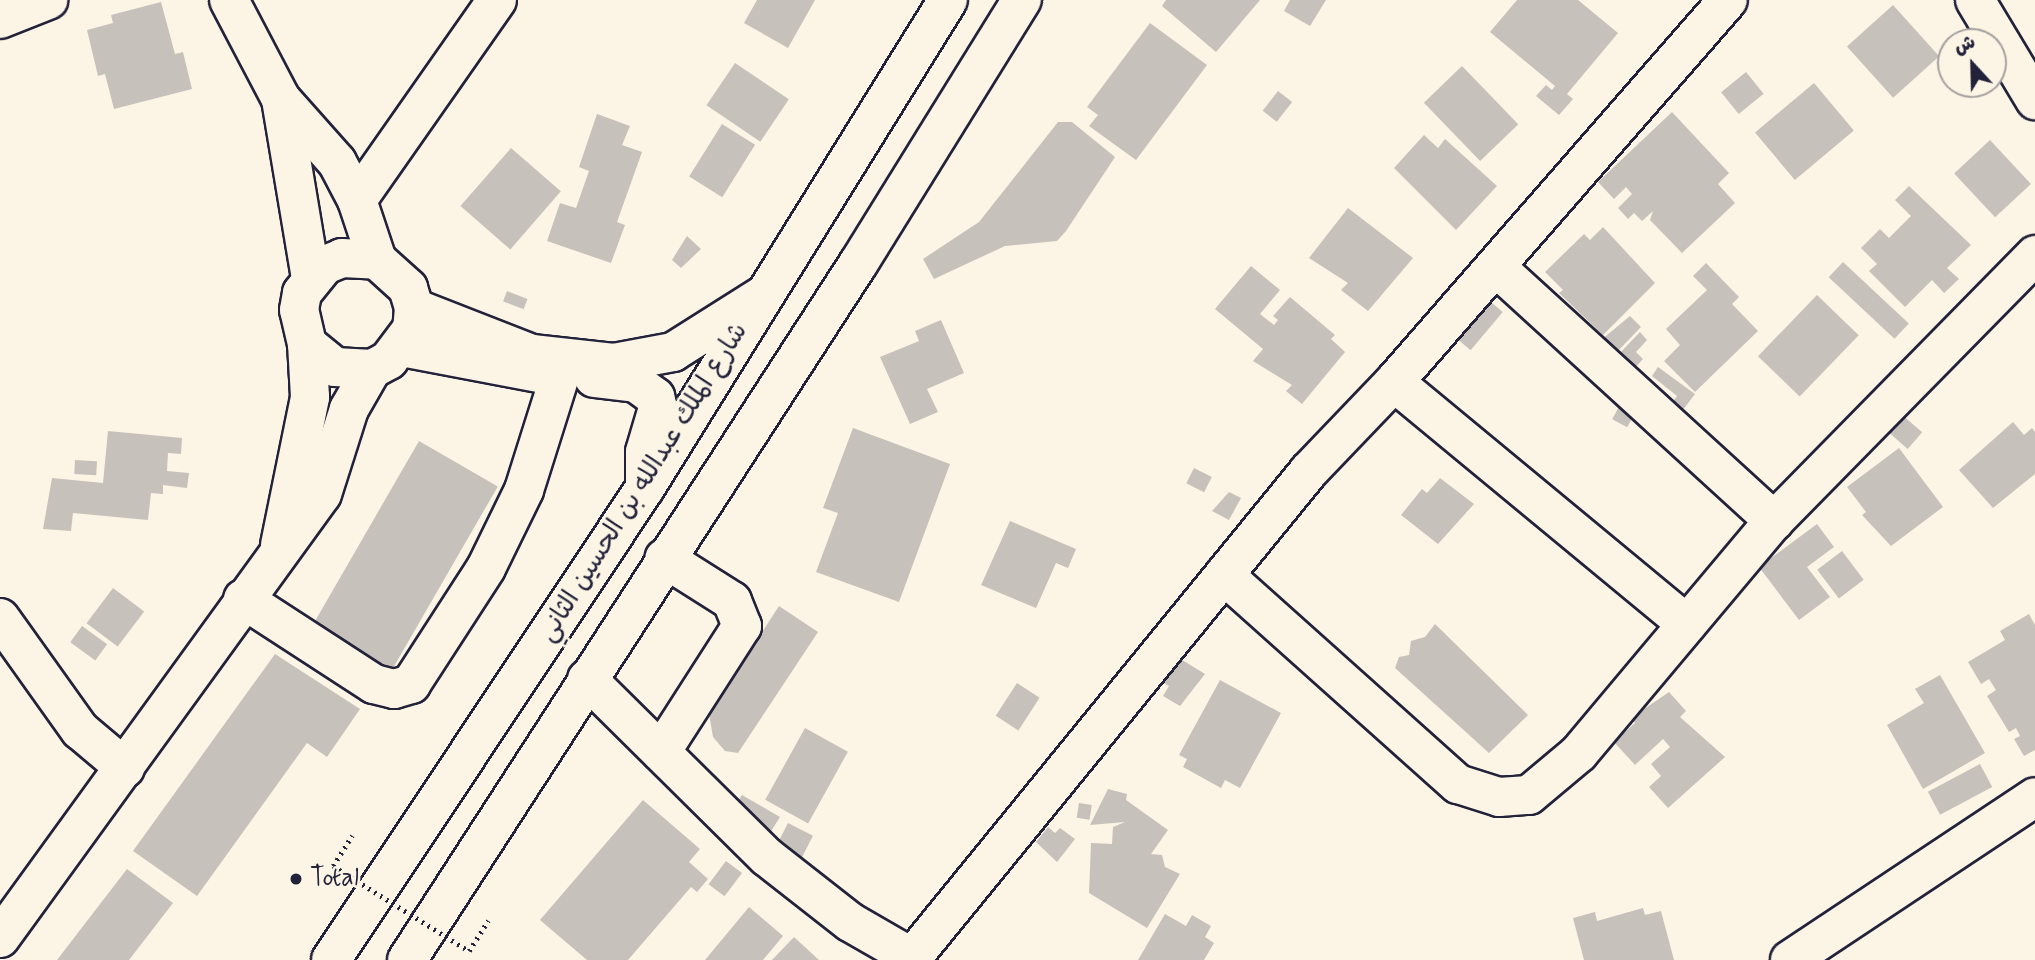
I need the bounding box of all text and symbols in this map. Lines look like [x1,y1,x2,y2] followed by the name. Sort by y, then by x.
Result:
[1937,28,2007,98] north arrow
[1950,29,1979,60] text: ش
[533,318,755,648] street label: شارع الملك عبدالله بن الحسين الثاني
[310,863,359,895] place label: Total
[288,871,304,887] marker: Total

